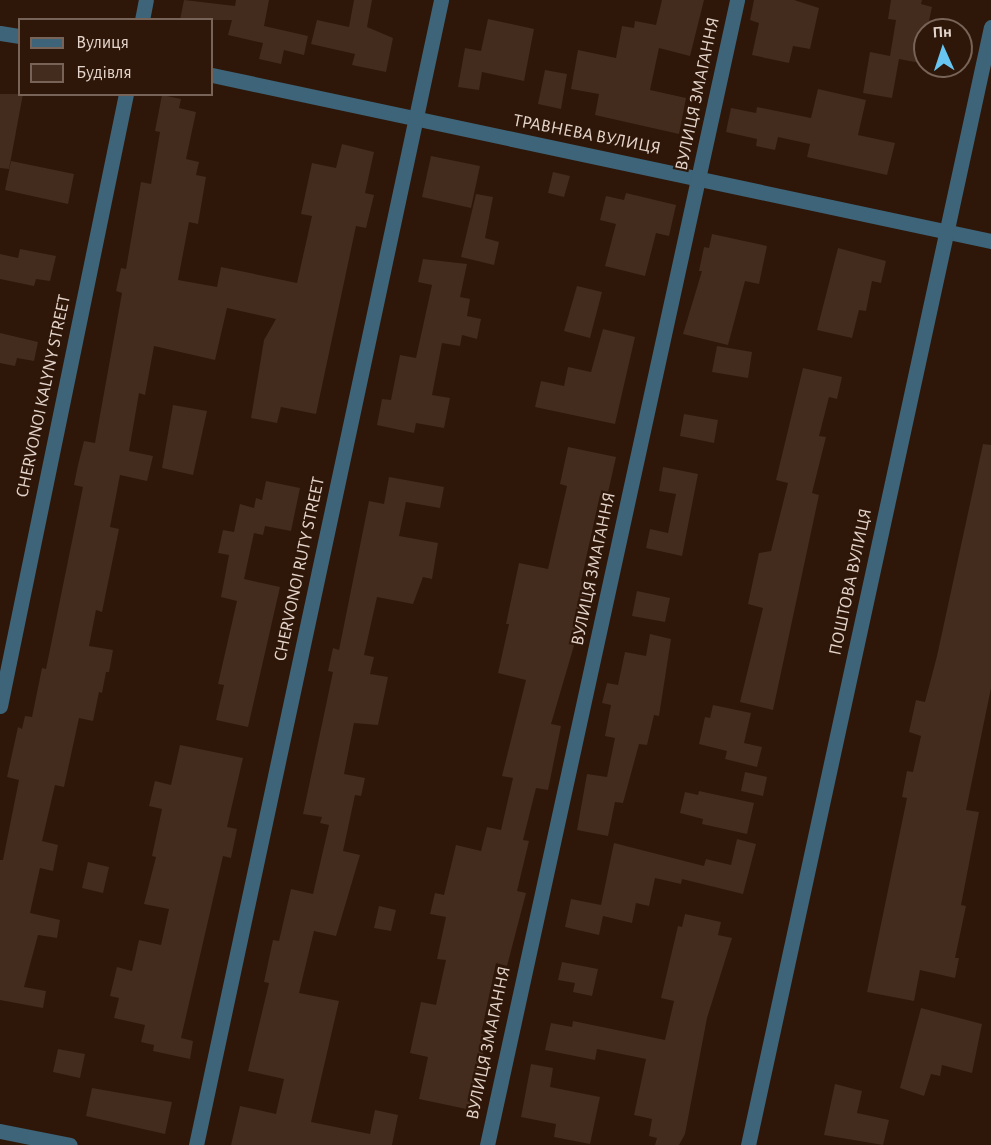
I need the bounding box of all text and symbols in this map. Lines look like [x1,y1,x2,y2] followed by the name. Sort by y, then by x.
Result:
[671,15,725,173] street label: ВУЛИЦЯ ЗМАГАННЯ
[18,18,213,96] legend
[913,18,973,78] north arrow
[932,24,952,41] text: Пн
[76,34,129,52] text: Вулиця
[76,64,132,82] text: Будівля
[511,110,663,160] street label: ТРАВНЕВА ВУЛИЦЯ
[12,293,76,499] street label: CHERVONOI KALYNY STREET
[270,475,330,663] street label: CHERVONOI RUTY STREET
[567,490,621,648] street label: ВУЛИЦЯ ЗМАГАННЯ
[825,507,877,657] street label: ПОШТОВА ВУЛИЦЯ
[462,964,516,1122] street label: ВУЛИЦЯ ЗМАГАННЯ

